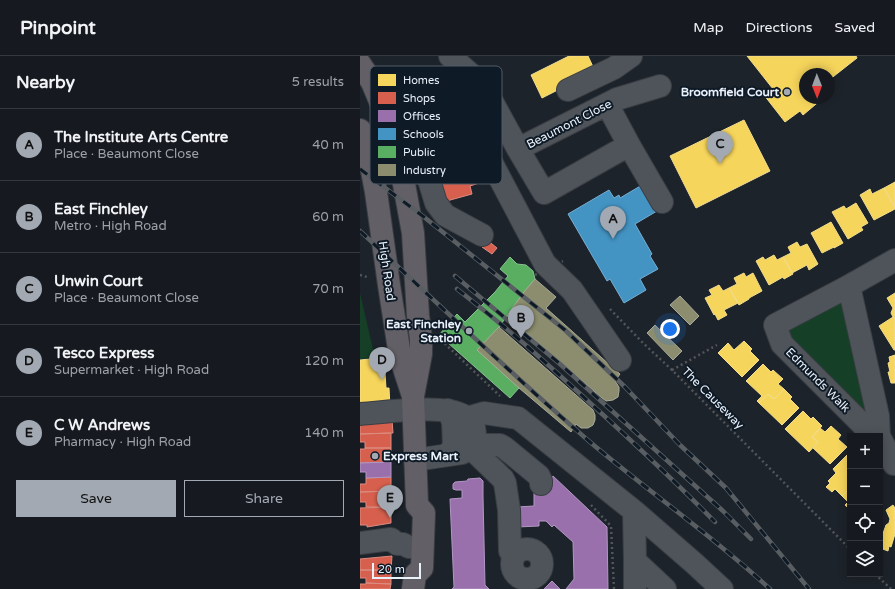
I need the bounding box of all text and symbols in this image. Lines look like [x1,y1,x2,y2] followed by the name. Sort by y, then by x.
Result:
[20,17,96,39] text: Pinpoint
[693,19,724,36] text: Map
[746,19,813,36] text: Directions
[835,19,875,36] text: Saved
[370,66,502,184] legend
[799,68,835,104] north arrow
[16,72,75,93] text: Nearby
[292,74,344,90] text: 5 results
[403,74,439,87] text: Homes
[681,85,779,99] place label: Broomfield Court
[782,87,792,97] marker: Broomfield Court
[403,92,435,105] text: Shops
[524,96,614,151] street label: Beaumont Close
[403,110,441,123] text: Offices
[54,128,228,146] text: The Institute Arts Centre
[403,128,444,141] text: Schools
[707,131,733,164] pin: C
[24,137,34,153] text: A
[312,137,344,153] text: 40 m
[54,146,199,162] text: Place · Beaumont Close
[403,146,435,159] text: Public
[403,164,446,177] text: Industry
[54,200,148,218] text: East Finchley
[600,206,626,239] pin: A
[24,209,34,225] text: B
[312,209,344,225] text: 60 m
[54,218,167,234] text: Metro · High Road
[376,240,398,302] street label: High Road
[54,272,143,290] text: Unwin Court
[24,281,34,297] text: C
[312,281,344,297] text: 70 m
[54,290,199,306] text: Place · Beaumont Close
[508,305,534,338] pin: B
[386,317,462,345] place label: East Finchley Station
[660,319,680,339] your location
[464,326,474,336] marker: East Finchley Station
[54,344,154,362] text: Tesco Express
[783,345,853,415] street label: Edmunds Walk
[369,347,395,380] pin: D
[24,353,34,369] text: D
[304,353,344,369] text: 120 m
[54,362,209,378] text: Supermarket · High Road
[679,364,747,432] street label: The Causeway
[54,416,150,434] text: C W Andrews
[25,425,33,441] text: E
[304,425,344,441] text: 140 m
[847,433,883,577] map controls
[847,433,883,469] button: +
[54,434,191,450] text: Pharmacy · High Road
[383,449,459,464] place label: Express Mart
[370,451,380,461] marker: Express Mart
[847,469,883,505] button: −
[16,480,176,517] button: Save
[184,480,344,517] button: Share
[377,485,403,518] pin: E
[847,505,883,541] button: locate
[847,541,883,577] button: layers
[372,561,421,580] scale bar
[378,563,405,576] text: 20 m

